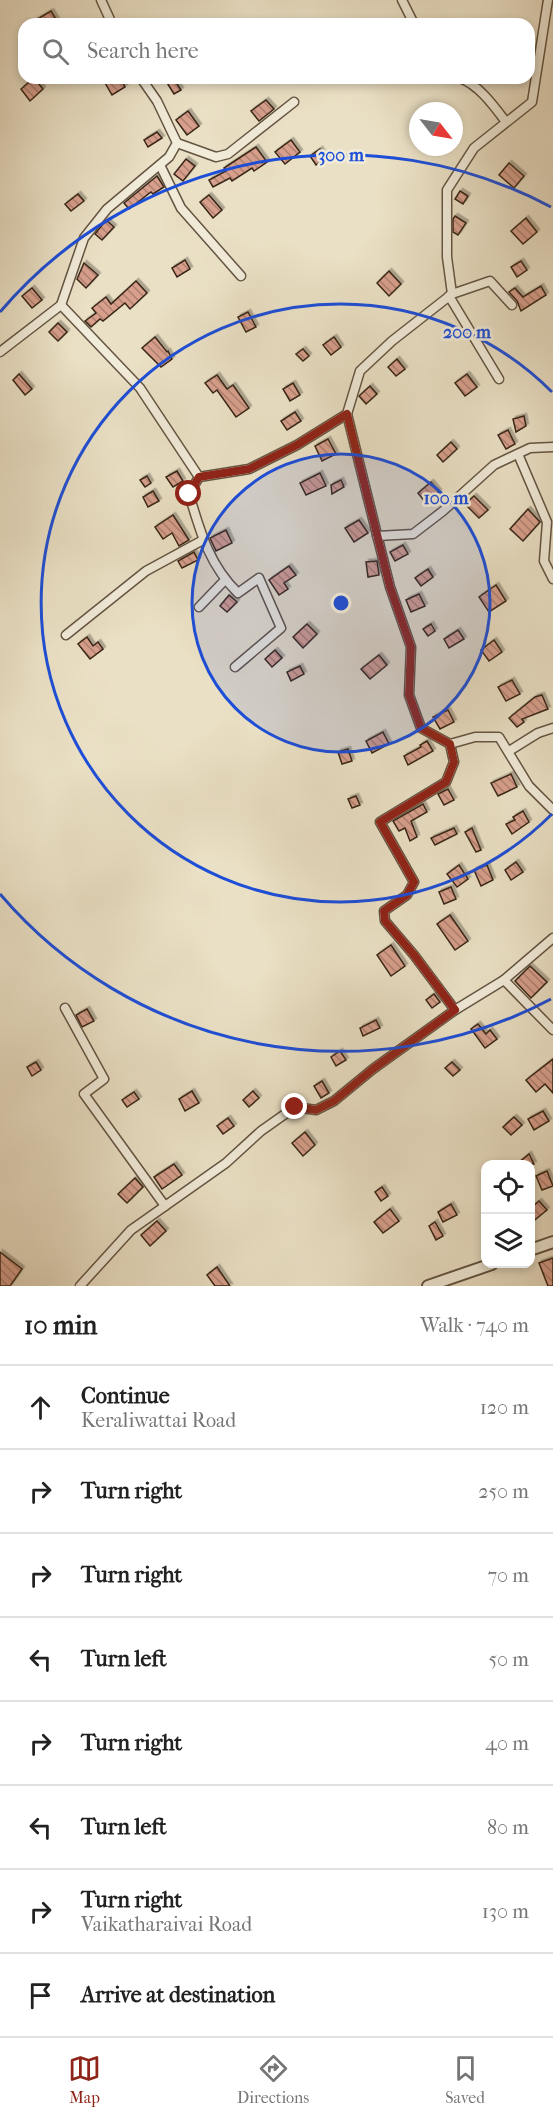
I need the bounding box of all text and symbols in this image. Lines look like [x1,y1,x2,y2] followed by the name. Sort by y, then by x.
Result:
[18,18,535,84] search box
[39,35,72,68] icon: search
[87,38,199,64] text: Search here
[409,102,463,156] north arrow
[318,145,365,166] text: 300 m
[443,322,492,343] text: 200 m
[175,480,201,506] route start
[423,488,470,509] text: 100 m
[331,593,351,613] centre of rings
[281,1093,307,1119] route end
[481,1160,535,1268] map controls
[481,1160,535,1214] button: locate
[481,1214,535,1268] button: layers
[24,1310,97,1341] text: 10 min
[420,1314,529,1337] text: Walk · 740 m
[81,1383,170,1409] text: Continue
[24,1391,57,1424] icon: ahead
[480,1396,529,1419] text: 120 m
[81,1409,236,1432] text: Keraliwattai Road
[24,1475,57,1508] icon: right
[81,1478,182,1504] text: Turn right
[478,1480,529,1503] text: 250 m
[24,1559,57,1592] icon: right
[81,1562,182,1588] text: Turn right
[487,1564,529,1587] text: 70 m
[24,1643,57,1676] icon: left
[81,1646,167,1672] text: Turn left
[488,1648,529,1671] text: 50 m
[24,1727,57,1760] icon: right
[81,1730,182,1756] text: Turn right
[485,1732,529,1755] text: 40 m
[24,1811,57,1844] icon: left
[81,1814,167,1840] text: Turn left
[487,1816,529,1839] text: 80 m
[81,1887,182,1913] text: Turn right
[24,1895,57,1928] icon: right
[482,1900,529,1923] text: 130 m
[81,1913,252,1936] text: Vaikatharaivai Road
[24,1979,57,2012] icon: arrive
[81,1982,275,2008] text: Arrive at destination
[68,2052,101,2107] tab: Map
[237,2052,309,2107] tab: Directions
[445,2052,485,2107] tab: Saved

